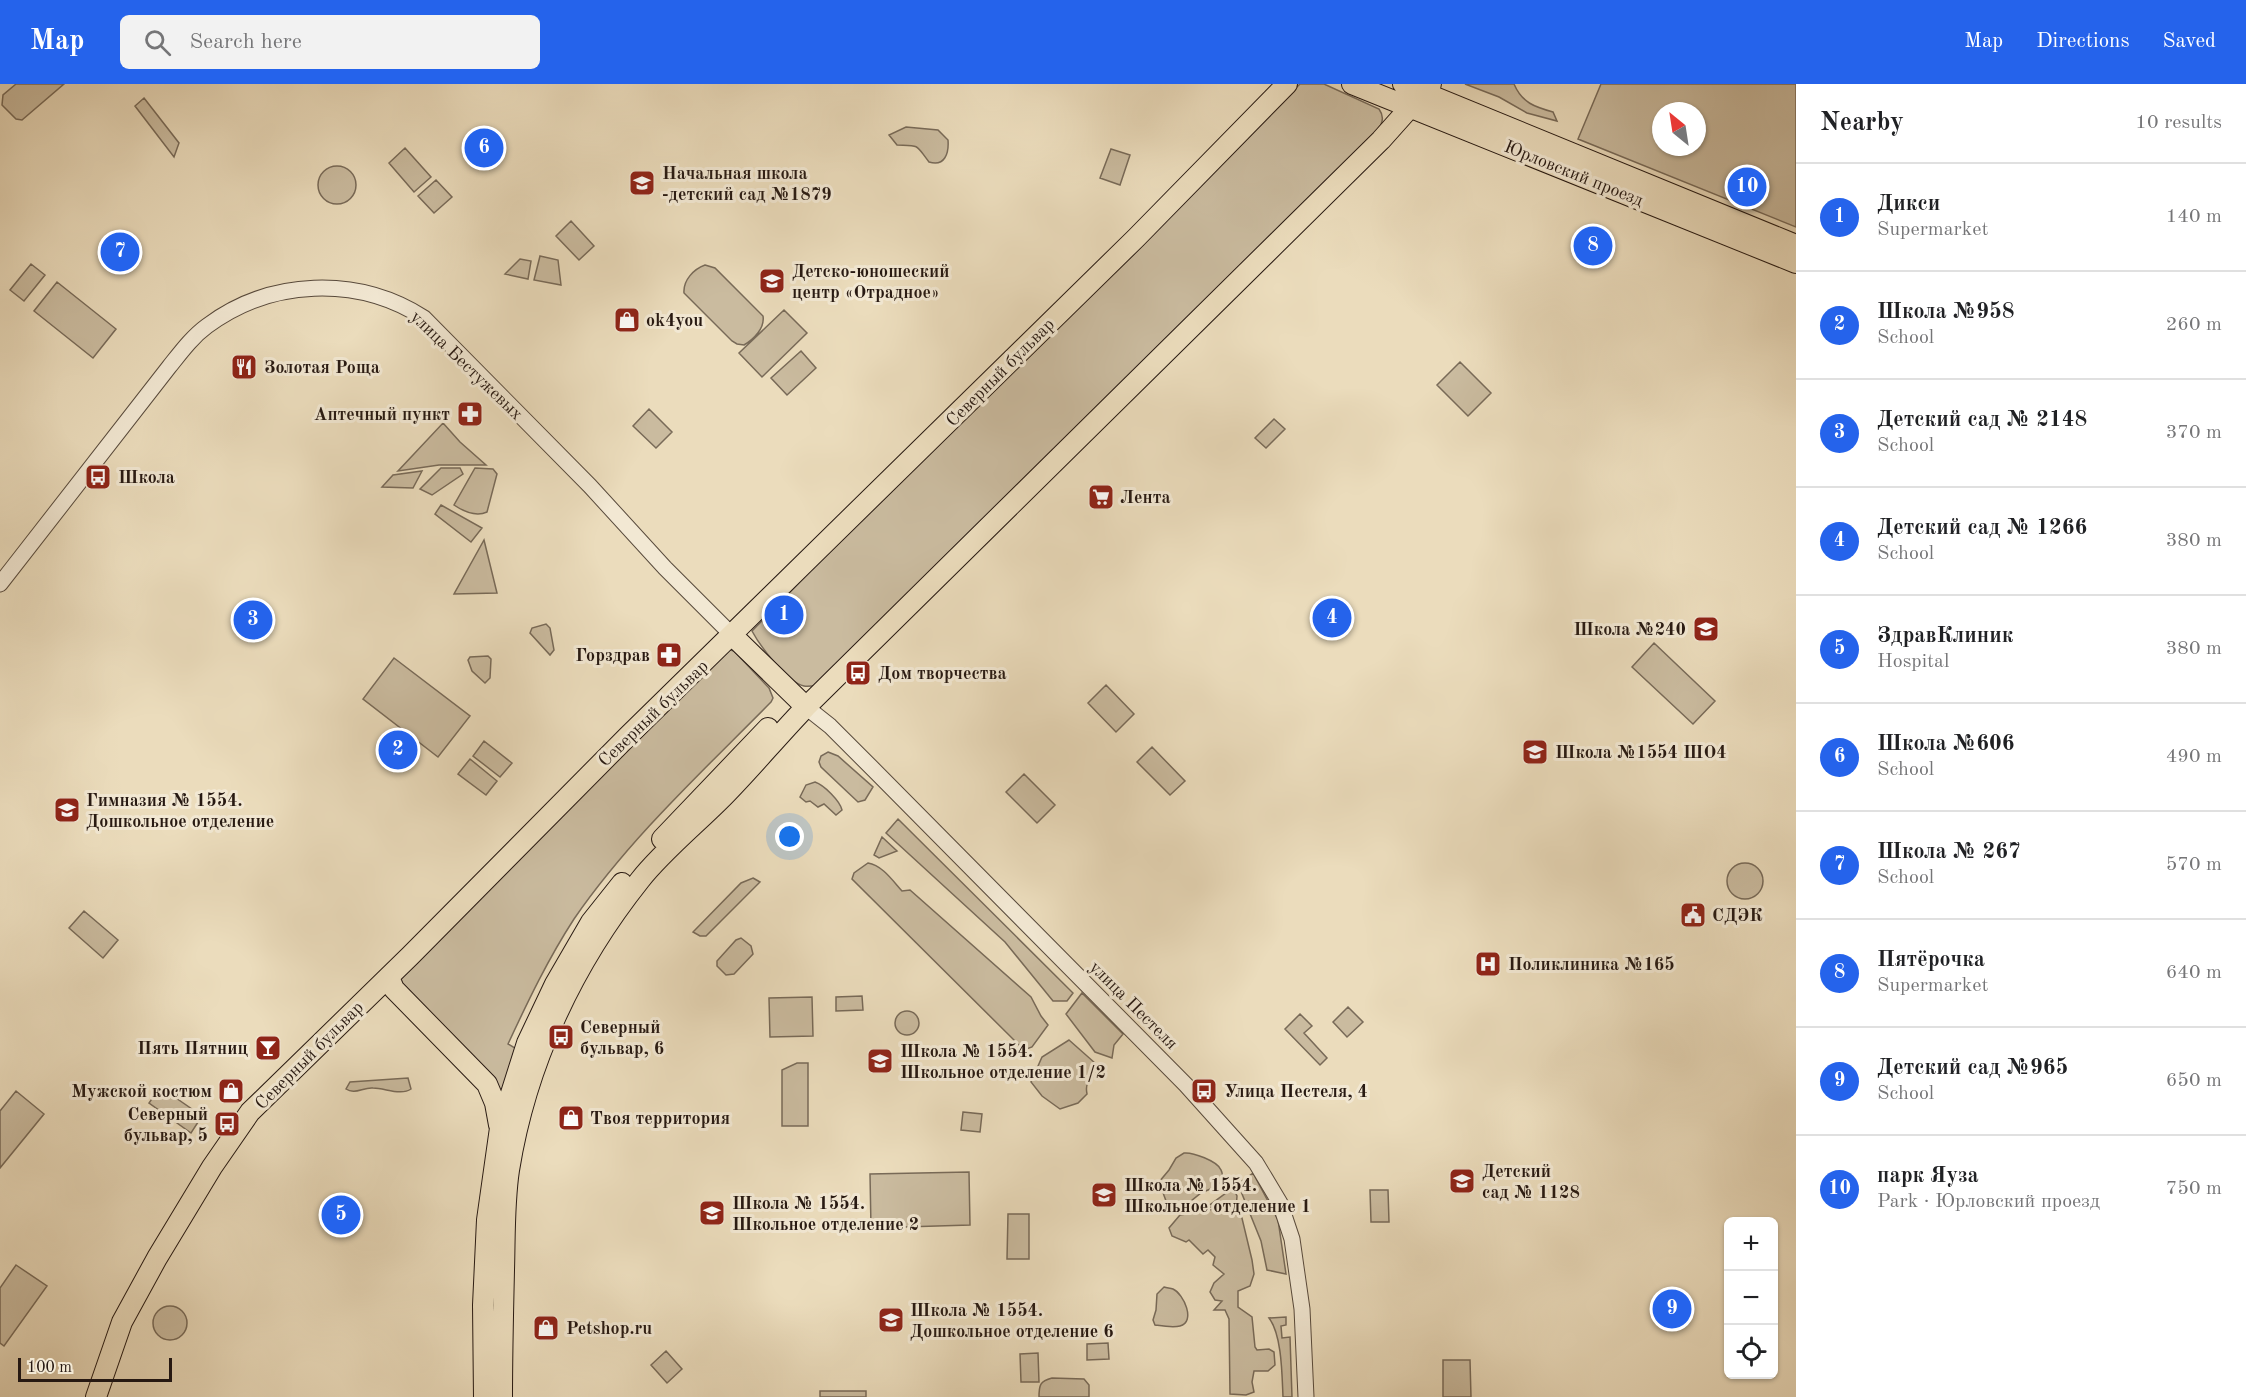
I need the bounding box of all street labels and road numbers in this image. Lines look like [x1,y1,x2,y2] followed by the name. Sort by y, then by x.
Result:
[1501,138,1646,210] street label: Юрловский проезд
[407,308,526,424] street label: улица Бестужевых
[943,315,1058,430] street label: Северный бульвар
[595,657,712,770] street label: Северный бульвар
[1086,958,1181,1053] street label: улица Пестеля
[252,998,367,1113] street label: Северный бульвар

